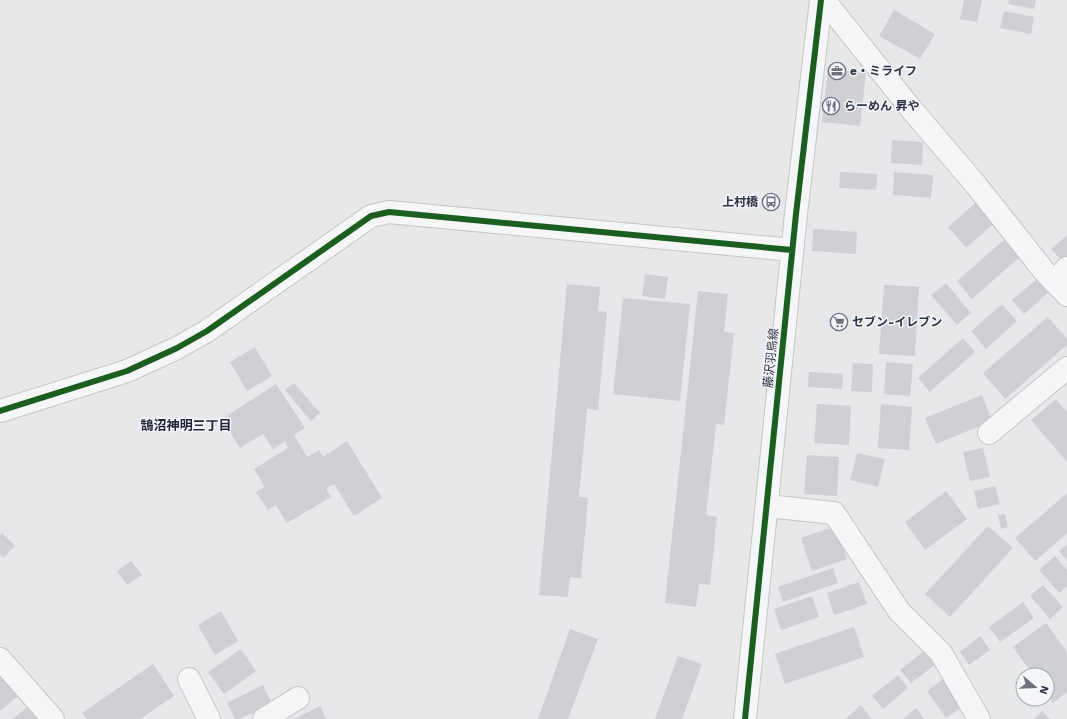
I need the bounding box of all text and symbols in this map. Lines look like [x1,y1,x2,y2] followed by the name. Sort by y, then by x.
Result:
[827,61,847,81] office icon: e・ミライフ
[850,64,917,78] place label: e・ミライフ
[821,96,841,116] restaurant icon: らーめん 昇や
[844,99,919,113] place label: らーめん 昇や
[761,192,781,212] bus stop icon: 上村橋
[722,195,759,209] place label: 上村橋
[829,312,849,332] supermarket icon: セブン-イレブン
[852,315,942,329] place label: セブン-イレブン
[761,327,781,389] street label: 藤沢羽鳥線
[140,418,232,433] district label: 鵠沼神明三丁目
[1015,667,1055,707] north arrow
[1037,684,1051,696] text: N

